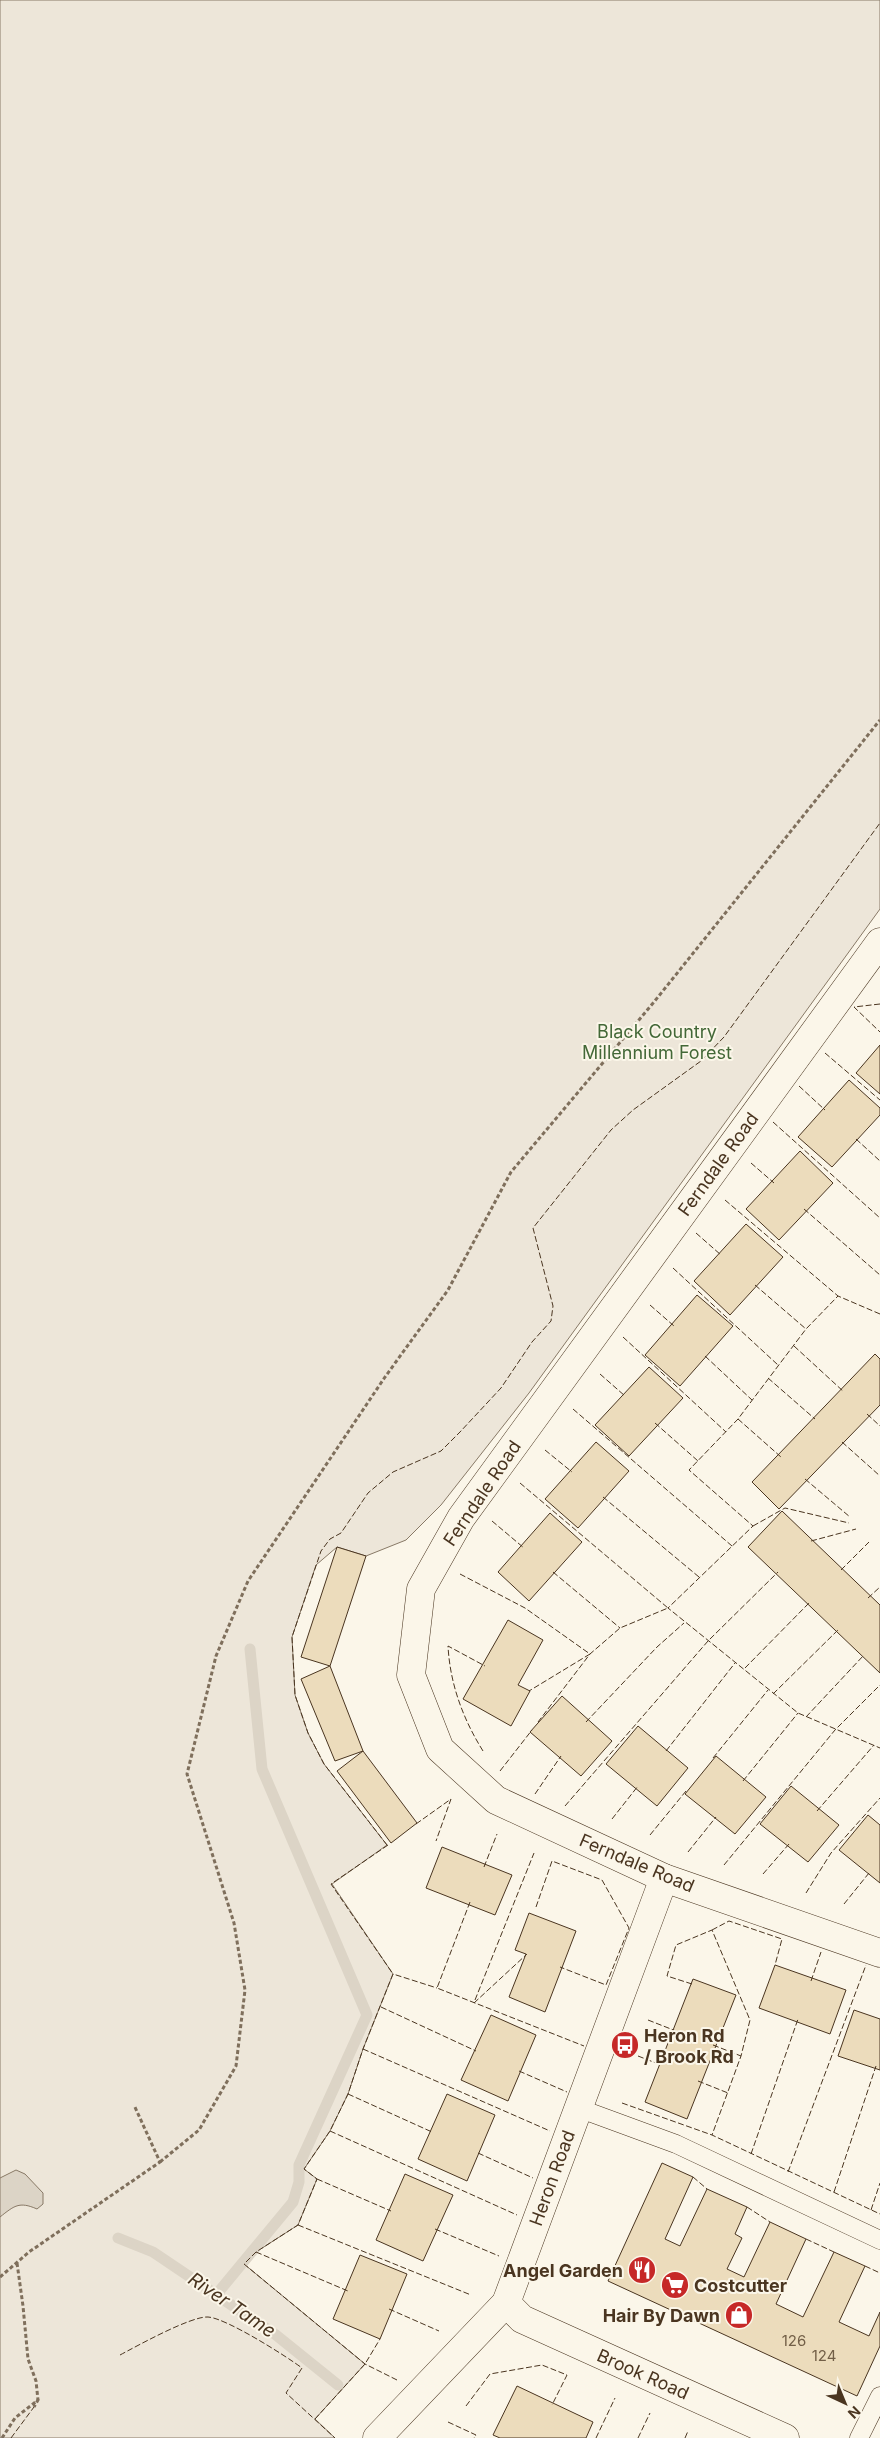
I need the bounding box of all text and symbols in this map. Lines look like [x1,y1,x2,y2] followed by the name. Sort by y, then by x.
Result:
[582,1021,732,1063] park label: Black Country Millennium Forest
[673,1108,763,1220] street label: Ferndale Road
[439,1436,525,1550] street label: Ferndale Road
[576,1829,698,1897] street label: Ferndale Road
[644,2025,734,2067] place label: Heron Rd / Brook Rd
[610,2030,640,2060] bus stop icon: Heron Rd / Brook Rd
[525,2127,579,2229] street label: Heron Road
[627,2255,657,2285] restaurant icon: Angel Garden
[503,2260,623,2281] place label: Angel Garden
[184,2267,280,2343] water label: River Tame
[660,2270,690,2300] supermarket icon: Costcutter
[694,2275,787,2296] place label: Costcutter
[724,2300,754,2330] shop icon: Hair By Dawn
[603,2305,720,2326] place label: Hair By Dawn
[782,2331,806,2350] house number: 126
[594,2344,692,2404] street label: Brook Road
[812,2346,836,2365] house number: 124
[820,2378,870,2428] north arrow
[845,2403,864,2423] text: N

